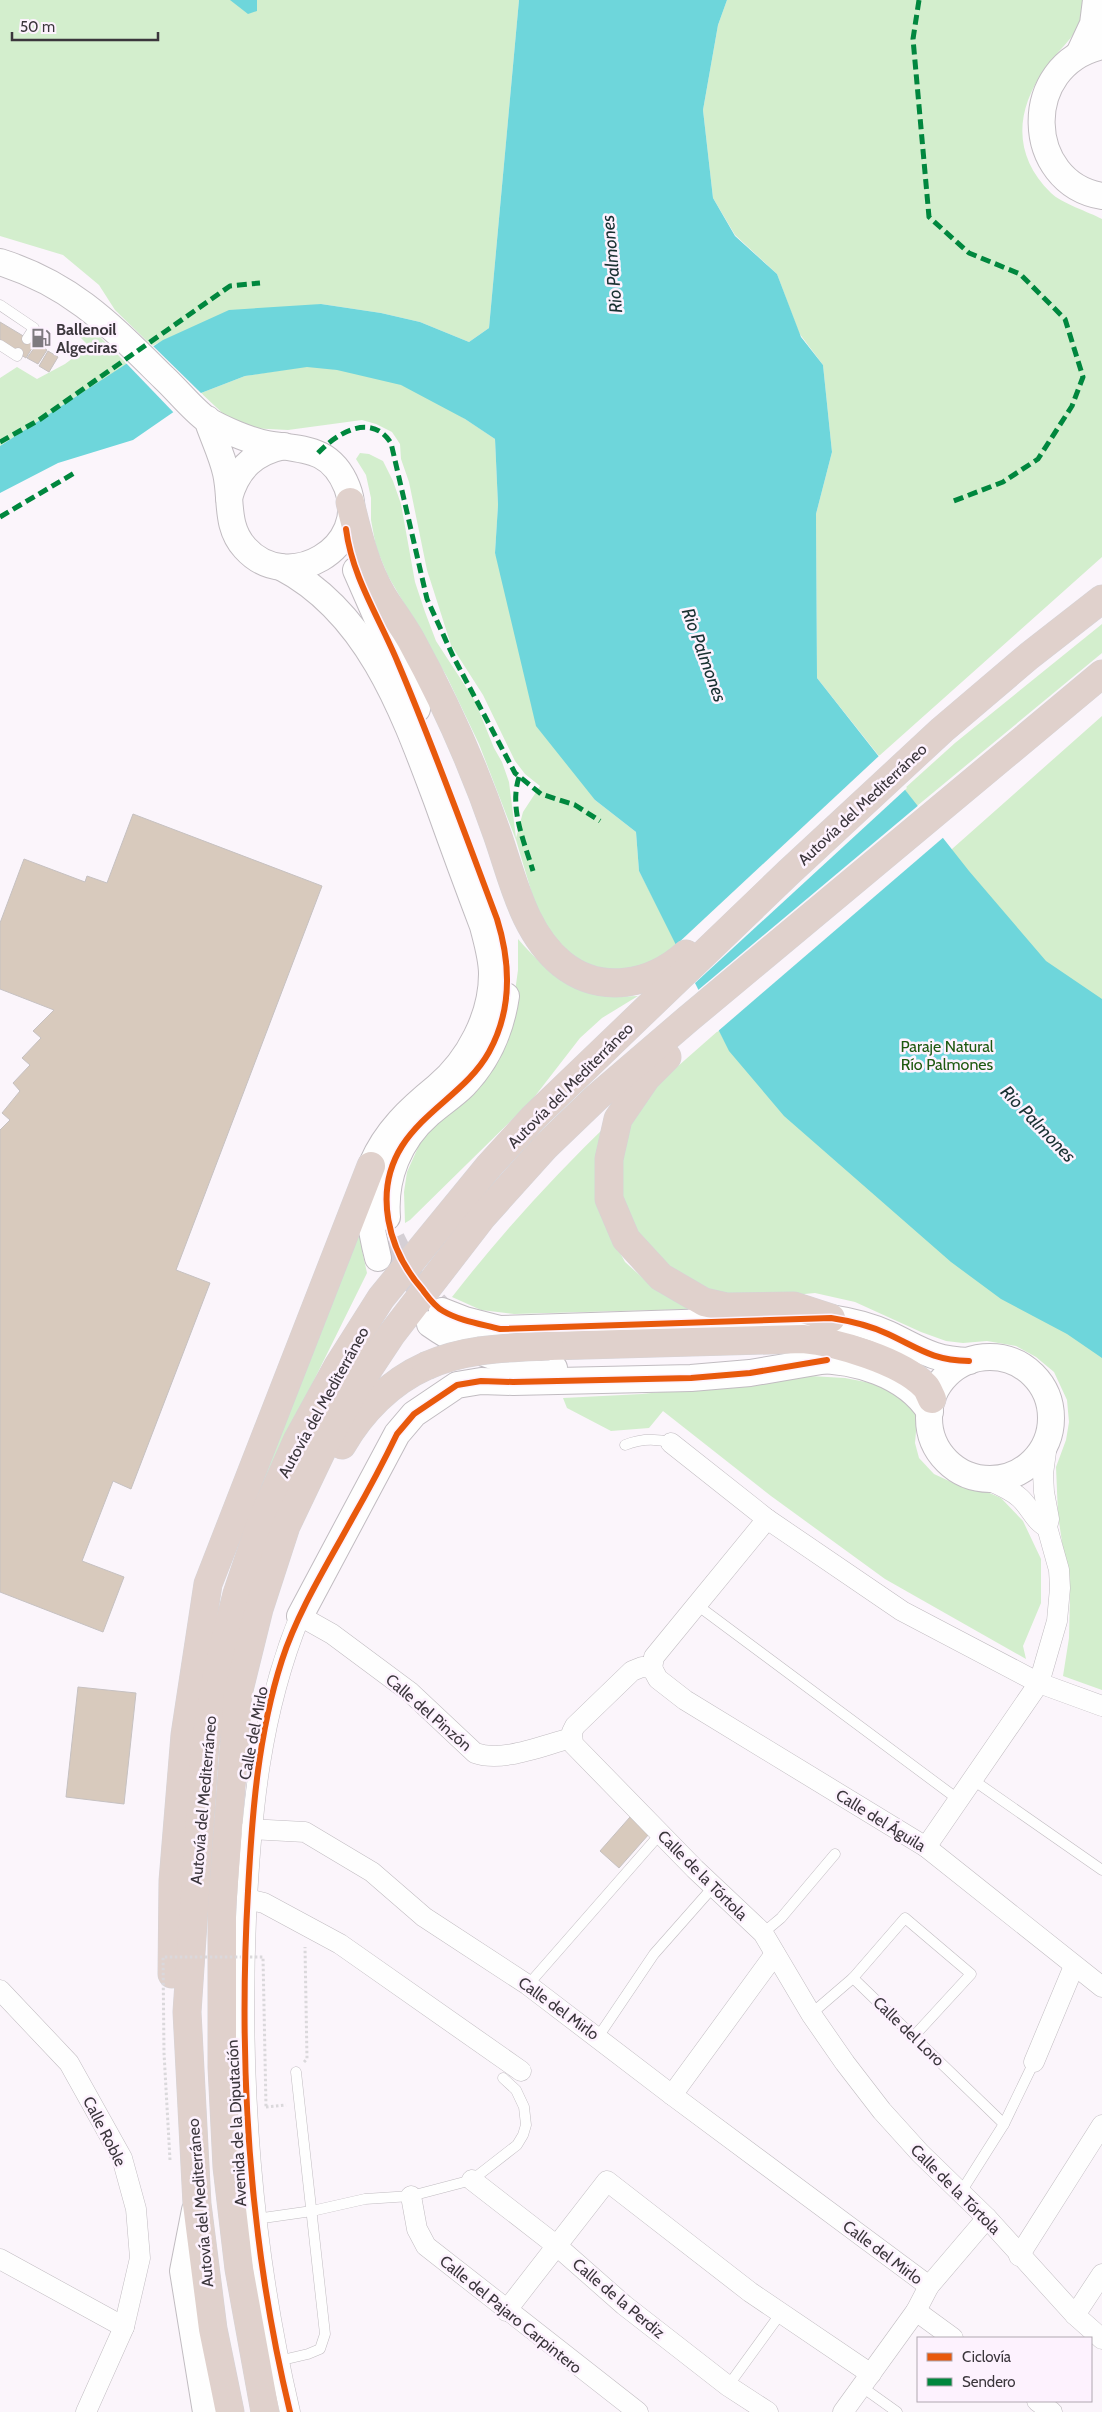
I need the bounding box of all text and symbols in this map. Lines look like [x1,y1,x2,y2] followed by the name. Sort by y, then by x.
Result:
[12,10,159,42] scale bar
[20,18,55,36] text: 50 m
[597,214,627,314] water label: Rio Palmones
[56,320,117,357] place label: Ballenoil Algeciras
[30,327,52,349] fuel station icon: Ballenoil Algeciras
[677,605,731,705] water label: Rio Palmones
[794,740,931,869] street label: Autovía del Mediterráneo
[504,1019,637,1152] street label: Autovía del Mediterráneo
[900,1037,994,1074] park label: Paraje Natural Río Palmones
[996,1081,1080,1167] water label: Rio Palmones
[274,1323,373,1481] street label: Autovía del Mediterráneo
[382,1670,476,1755] street label: Calle del Pinzón
[235,1684,272,1782] street label: Calle del Mirlo
[187,1715,220,1885] street label: Autovía del Mediterráneo
[832,1785,929,1856] street label: Calle del Águila
[654,1826,752,1924] street label: Calle de la Tórtola
[515,1973,603,2044] street label: Calle del Mirlo
[869,1993,948,2070] street label: Calle del Loro
[223,2039,250,2207] street label: Avenida de la Diputación
[79,2093,130,2169] street label: Calle Roble
[184,2118,217,2288] street label: Autovía del Mediterráneo
[907,2140,1005,2238] street label: Calle de la Tórtola
[839,2216,927,2289] street label: Calle del Mirlo
[436,2251,586,2378] street label: Calle del Pajaro Carpintero
[569,2254,669,2343] street label: Calle de la Perdiz
[917,2337,1092,2402] legend
[962,2348,1012,2366] text: Ciclovía
[962,2373,1016,2391] text: Sendero

